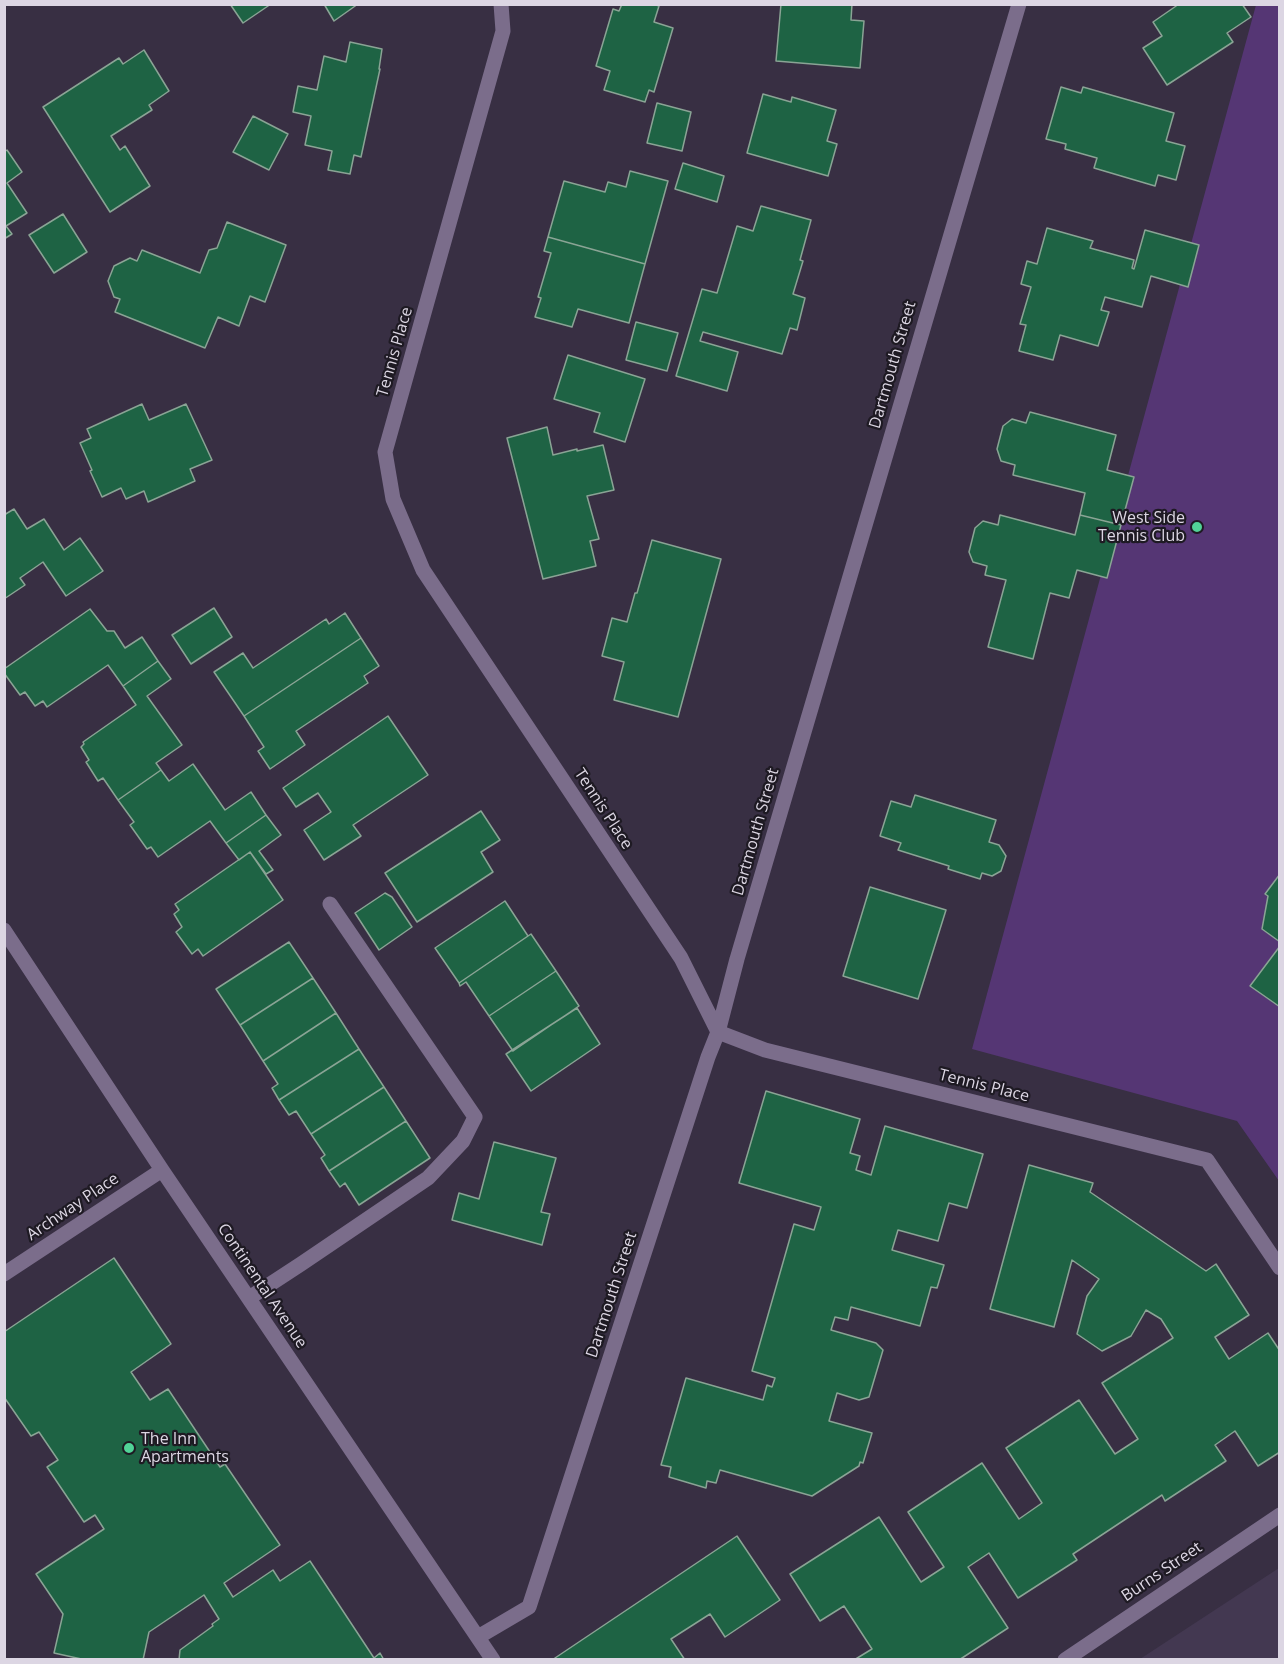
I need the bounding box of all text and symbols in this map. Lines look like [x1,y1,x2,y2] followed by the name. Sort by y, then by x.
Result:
[866,299,920,431] street label: Dartmouth Street
[373,305,417,399] street label: Tennis Place
[1098,508,1185,546] place label: West Side Tennis Club
[1190,520,1204,534] marker: West Side Tennis Club
[570,765,636,853] street label: Tennis Place
[729,766,783,898] street label: Dartmouth Street
[937,1066,1031,1106] street label: Tennis Place
[23,1169,123,1245] street label: Archway Place
[213,1220,311,1352] street label: Continental Avenue
[583,1230,641,1360] street label: Dartmouth Street
[141,1429,229,1467] place label: The Inn Apartments
[122,1441,136,1455] marker: The Inn Apartments
[1118,1538,1206,1606] street label: Burns Street

